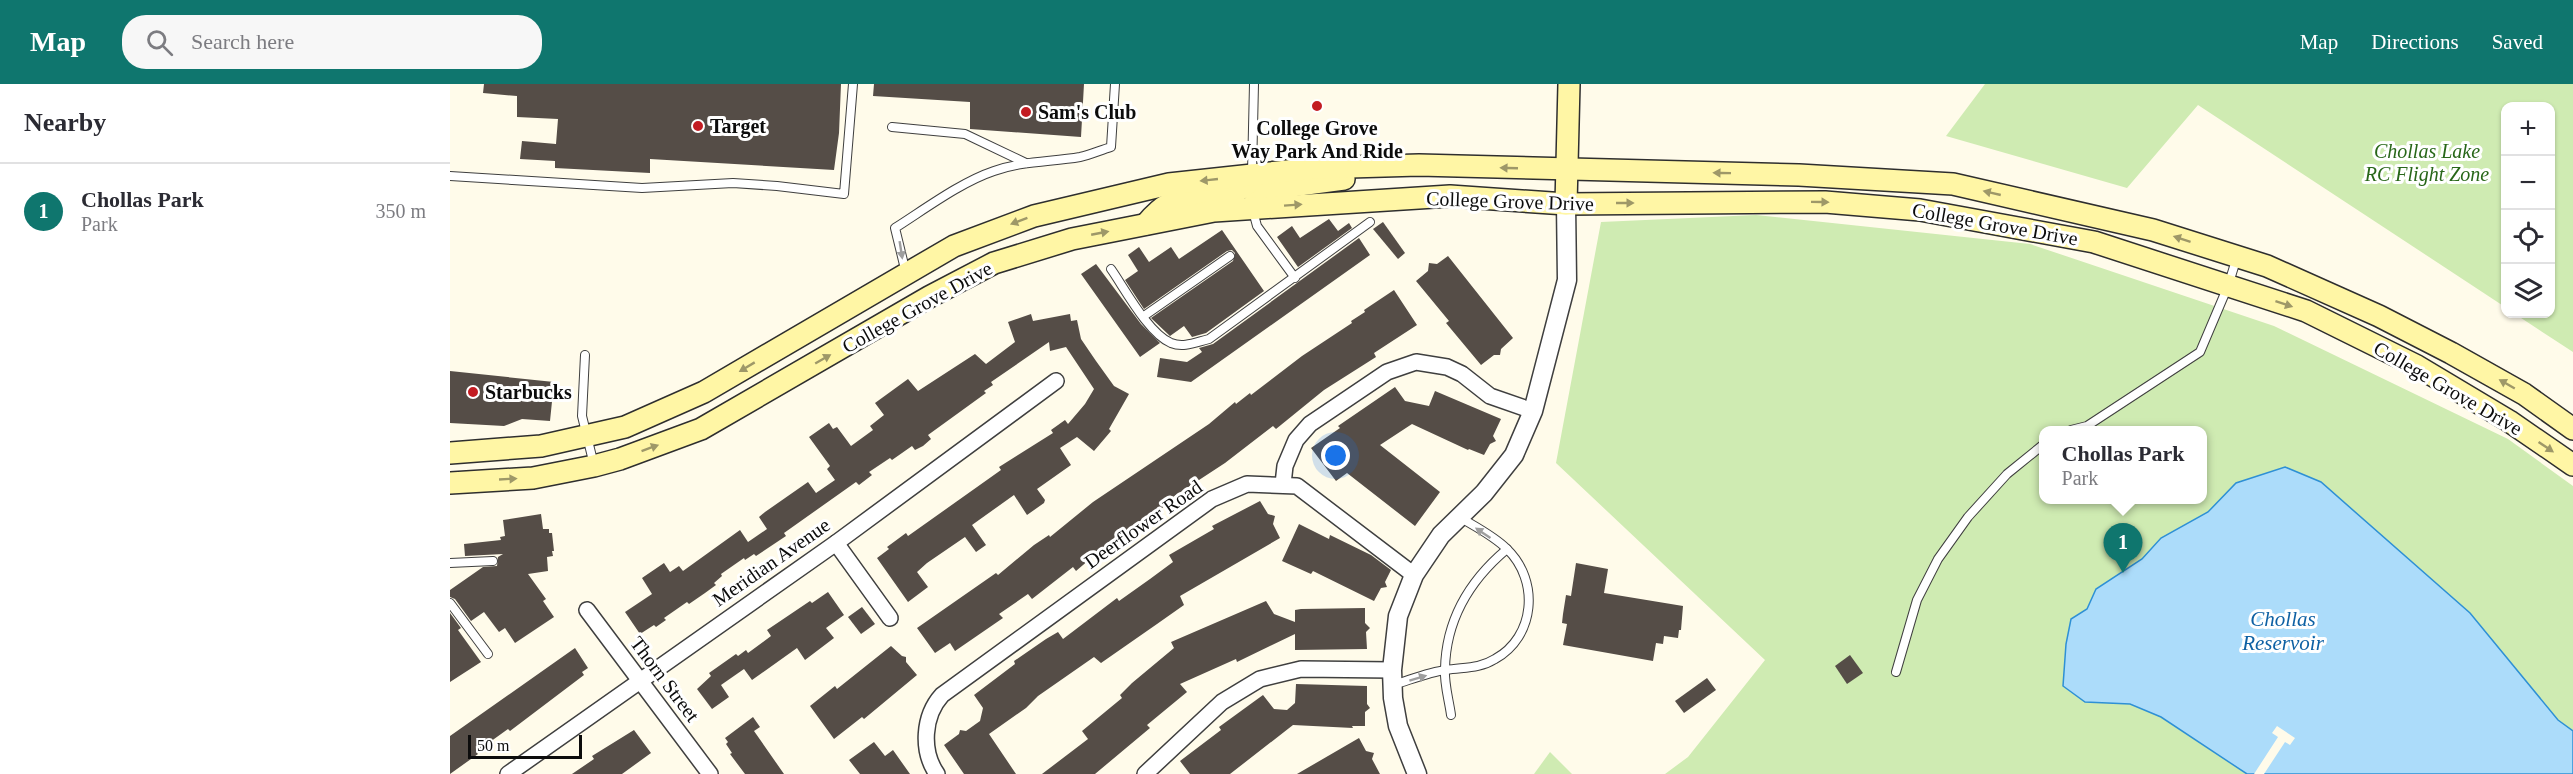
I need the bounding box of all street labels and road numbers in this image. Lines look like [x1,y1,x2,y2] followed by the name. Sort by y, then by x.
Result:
[1426,187,1594,216] street label: College Grove Drive
[1910,199,2080,250] street label: College Grove Drive
[838,257,996,358] street label: College Grove Drive
[2369,337,2526,440] street label: College Grove Drive
[1080,475,1206,573] street label: Deerflower Road
[708,513,834,611] street label: Meridian Avenue
[626,632,704,726] street label: Thorn Street

